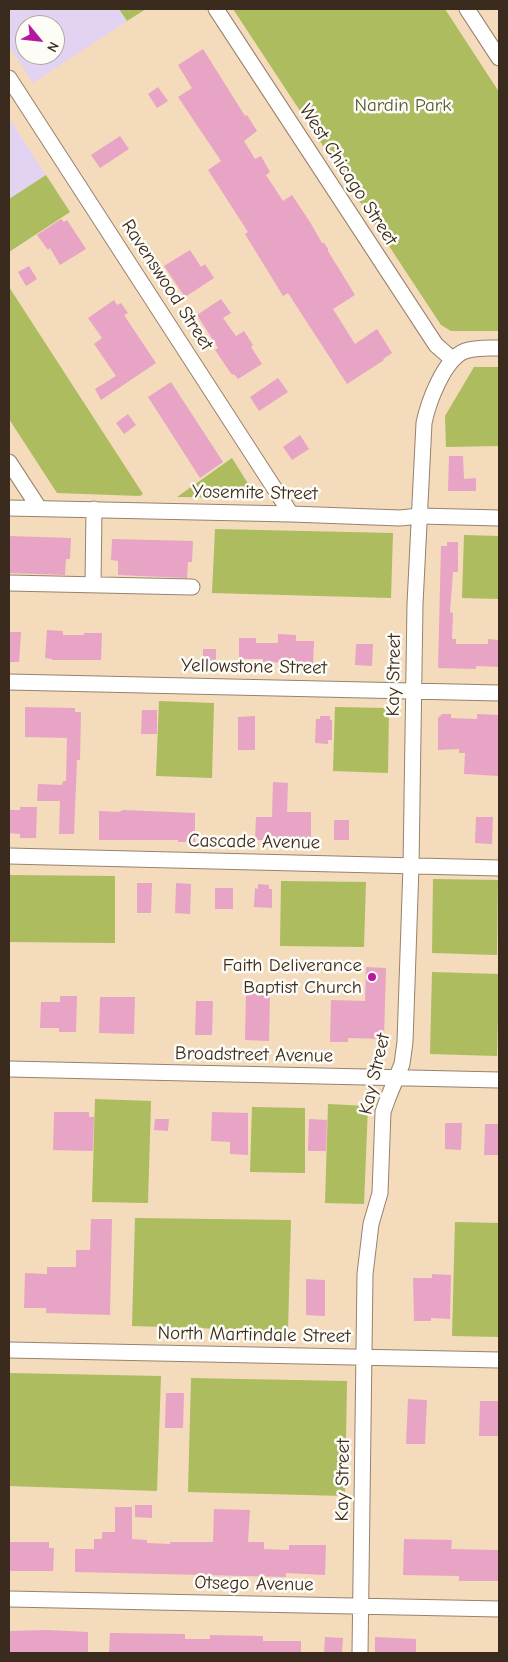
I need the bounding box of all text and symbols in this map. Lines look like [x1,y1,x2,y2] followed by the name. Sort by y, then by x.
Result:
[15,15,65,65] north arrow
[43,39,62,55] text: N
[355,95,451,117] park label: Nardin Park
[294,100,402,250] street label: West Chicago Street
[116,215,218,355] street label: Ravenswood Street
[192,481,318,505] street label: Yosemite Street
[382,633,406,717] street label: Kay Street
[181,654,327,680] street label: Yellowstone Street
[188,829,320,855] street label: Cascade Avenue
[223,955,362,999] place label: Faith Deliverance Baptist Church
[366,971,378,983] marker: Faith Deliverance Baptist Church
[355,1031,395,1117] street label: Kay Street
[175,1042,333,1068] street label: Broadstreet Avenue
[157,1322,351,1348] street label: North Martindale Street
[331,1438,355,1522] street label: Kay Street
[194,1572,314,1596] street label: Otsego Avenue

